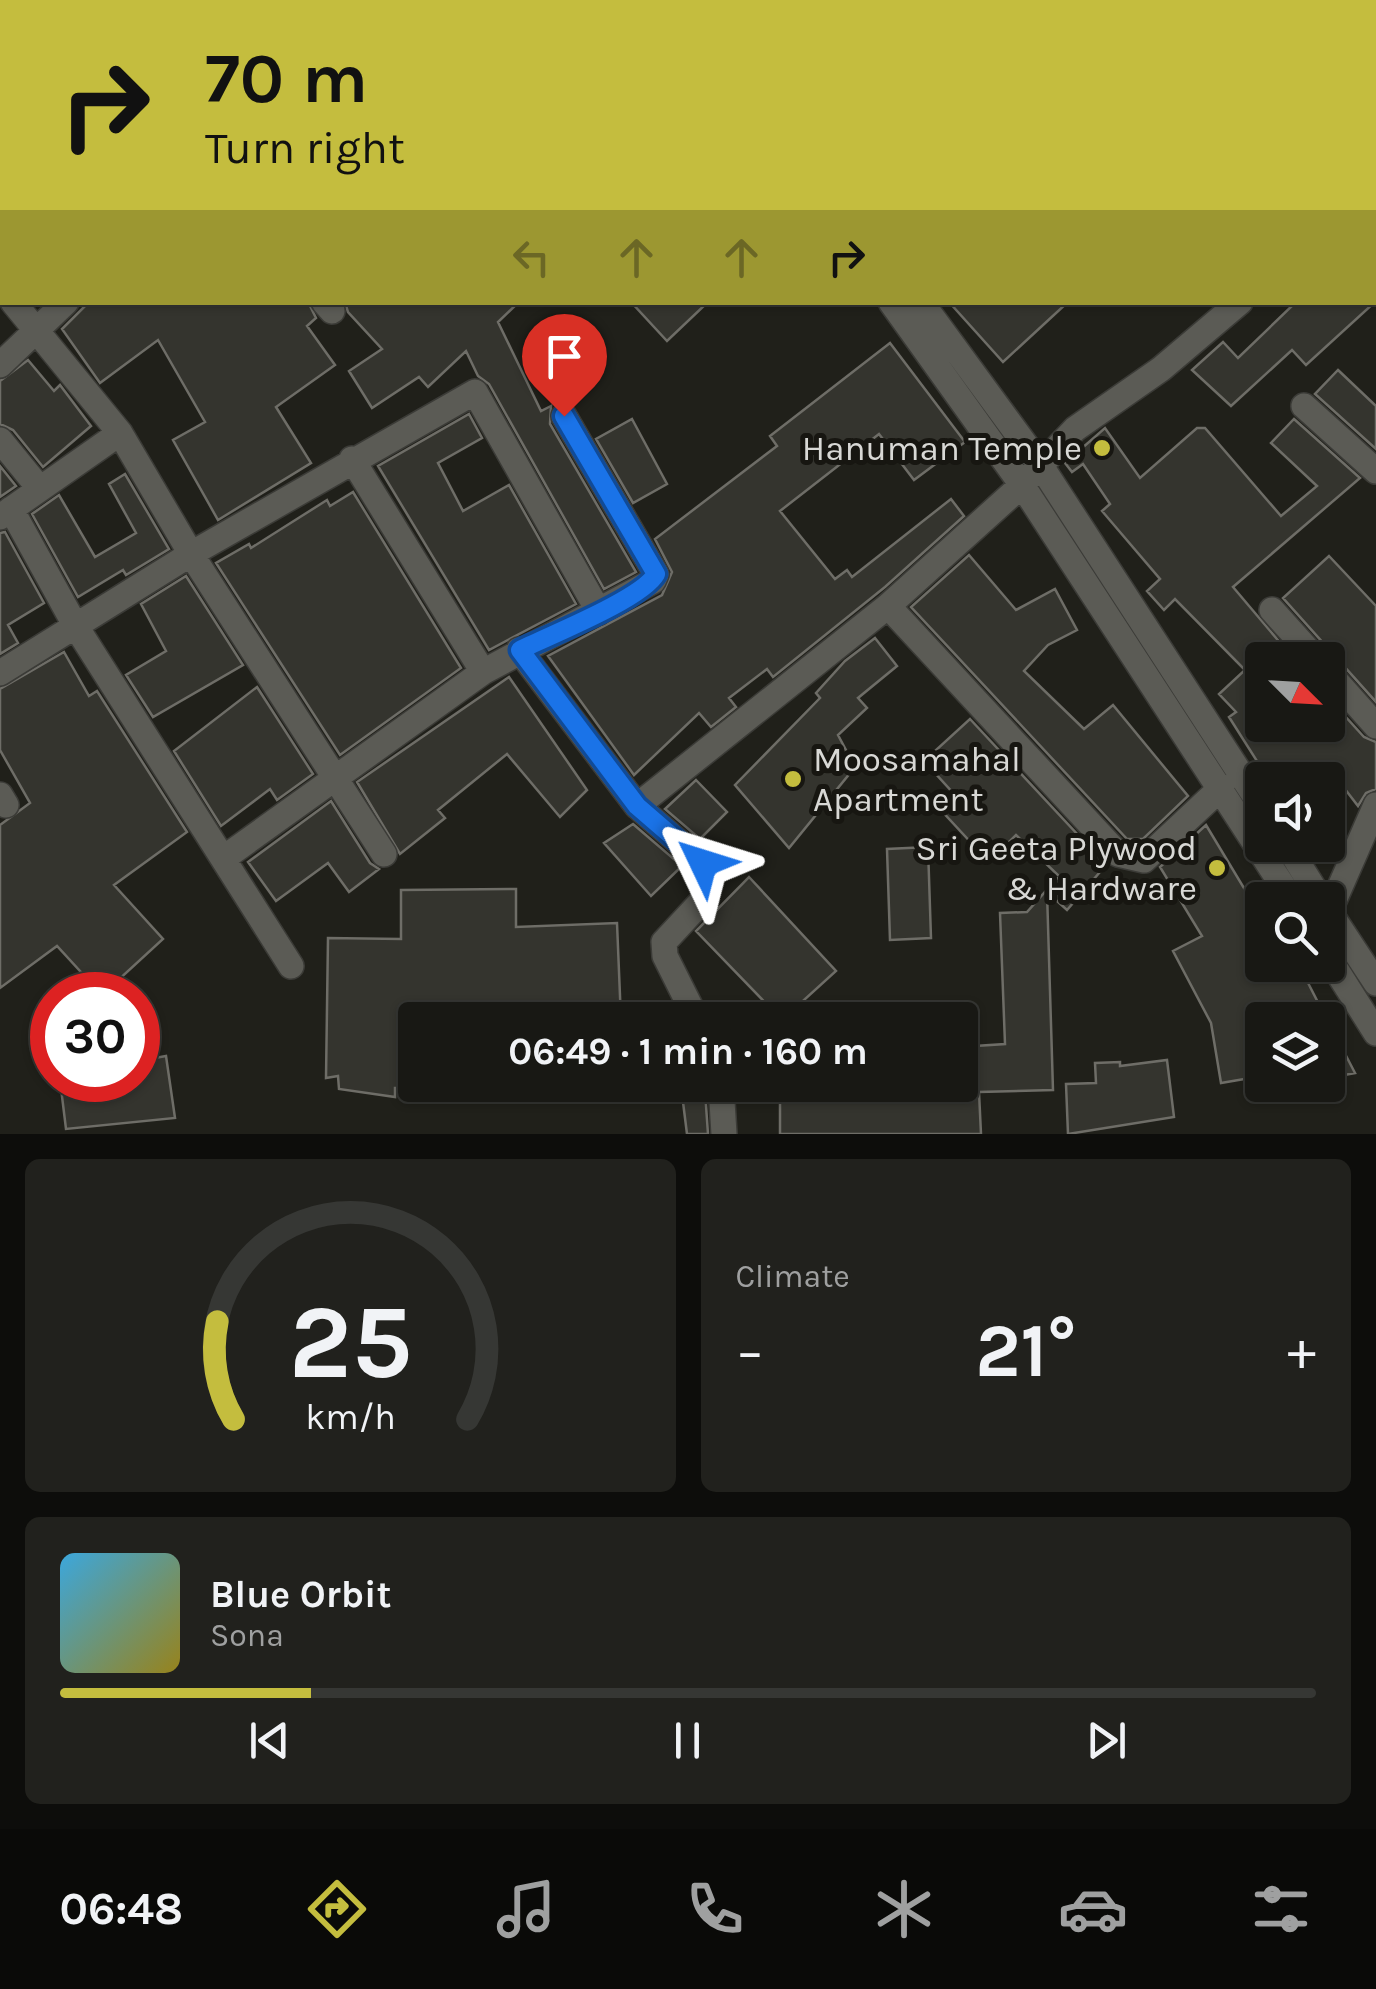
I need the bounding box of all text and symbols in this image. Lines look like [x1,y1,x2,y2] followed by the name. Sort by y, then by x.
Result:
[205,38,368,120] text: 70 m
[40,40,170,170] icon: right
[205,122,405,174] text: Turn right
[504,230,559,285] icon: left
[609,230,664,285] icon: ahead
[714,230,769,285] icon: ahead
[819,230,874,285] icon: right
[522,314,607,417] pin
[537,329,592,384] icon: arrive
[802,428,1082,469] place label: Hanuman Temple
[1091,437,1113,459] marker: Hanuman Temple
[1245,642,1345,742] north arrow
[1245,642,1345,1102] map controls
[813,739,1021,820] place label: Moosamahal Apartment
[1245,762,1345,862] button: sound
[782,768,804,790] marker: Moosamahal Apartment
[651,811,755,915] position arrow
[915,828,1197,909] place label: Sri Geeta Plywood & Hardware
[1206,857,1228,879] marker: Sri Geeta Plywood & Hardware
[1245,882,1345,982] button: search
[30,972,160,1102] speed limit sign: 30
[1245,1002,1345,1102] button: layers
[508,1029,868,1074] text: 06:49 · 1 min · 160 m
[736,1258,850,1295] text: Climate
[289,1282,412,1403] text: 25
[975,1307,1076,1395] text: 21°
[736,1319,764,1383] text: −
[1287,1319,1316,1383] text: +
[305,1396,396,1438] text: km/h
[210,1572,391,1617] text: Blue Orbit
[210,1617,284,1654] text: Sona
[242,1713,297,1768] icon: previous
[660,1713,715,1768] icon: pause
[1079,1713,1134,1768] icon: next
[302,1874,372,1944] icon: directions
[491,1874,561,1944] icon: music
[680,1874,750,1944] icon: phone
[869,1874,939,1944] icon: climate
[1058,1874,1128,1944] icon: car
[1246,1874,1316,1944] icon: filters
[59,1883,183,1935] text: 06:48

